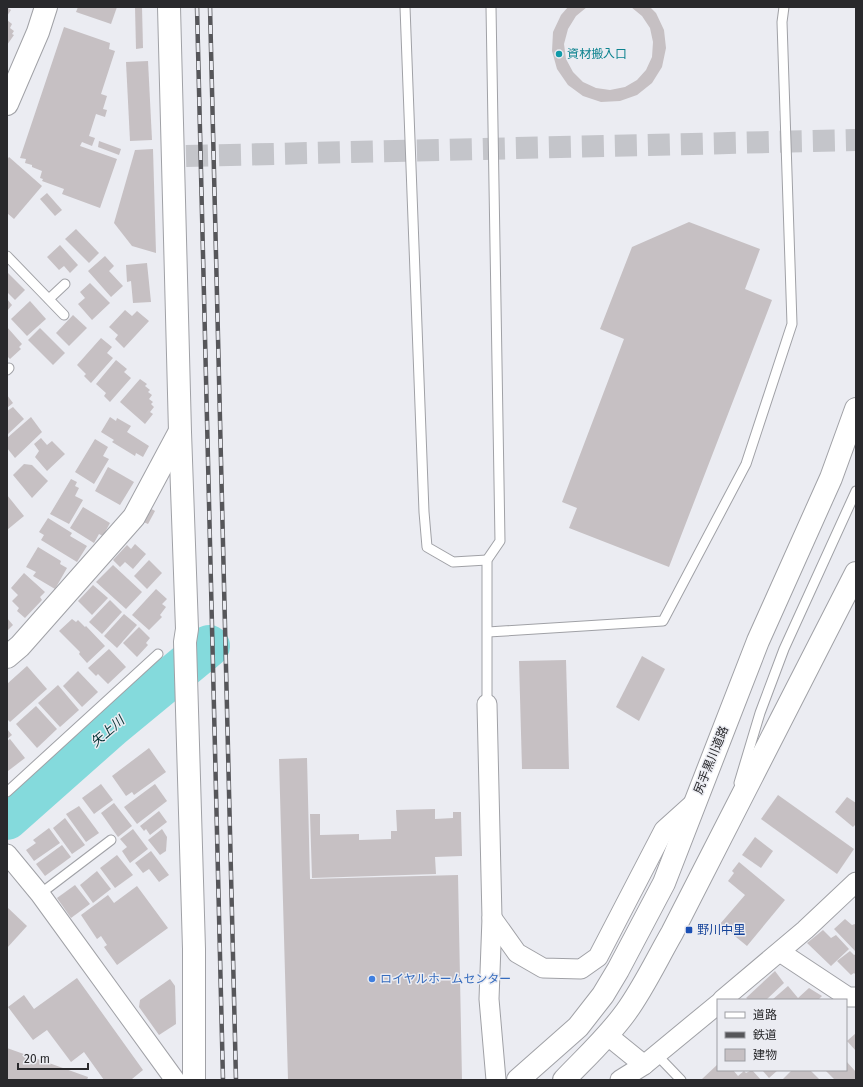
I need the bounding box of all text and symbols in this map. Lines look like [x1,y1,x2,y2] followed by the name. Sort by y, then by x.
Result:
[567,47,627,61] place label: 資材搬入口
[554,49,564,59] marker: 資材搬入口
[88,712,128,750] water label: 矢上川
[691,724,731,796] street label: 尻手黒川道路
[697,923,745,937] place label: 野川中里
[684,925,694,935] marker: 野川中里
[380,972,511,986] place label: ロイヤルホームセンター
[367,974,377,984] marker: ロイヤルホームセンター
[717,999,847,1071] legend
[753,1008,777,1022] text: 道路
[753,1028,777,1042] text: 鉄道
[18,1045,88,1071] scale bar
[753,1048,777,1062] text: 建物
[24,1052,50,1066] text: 20 m

